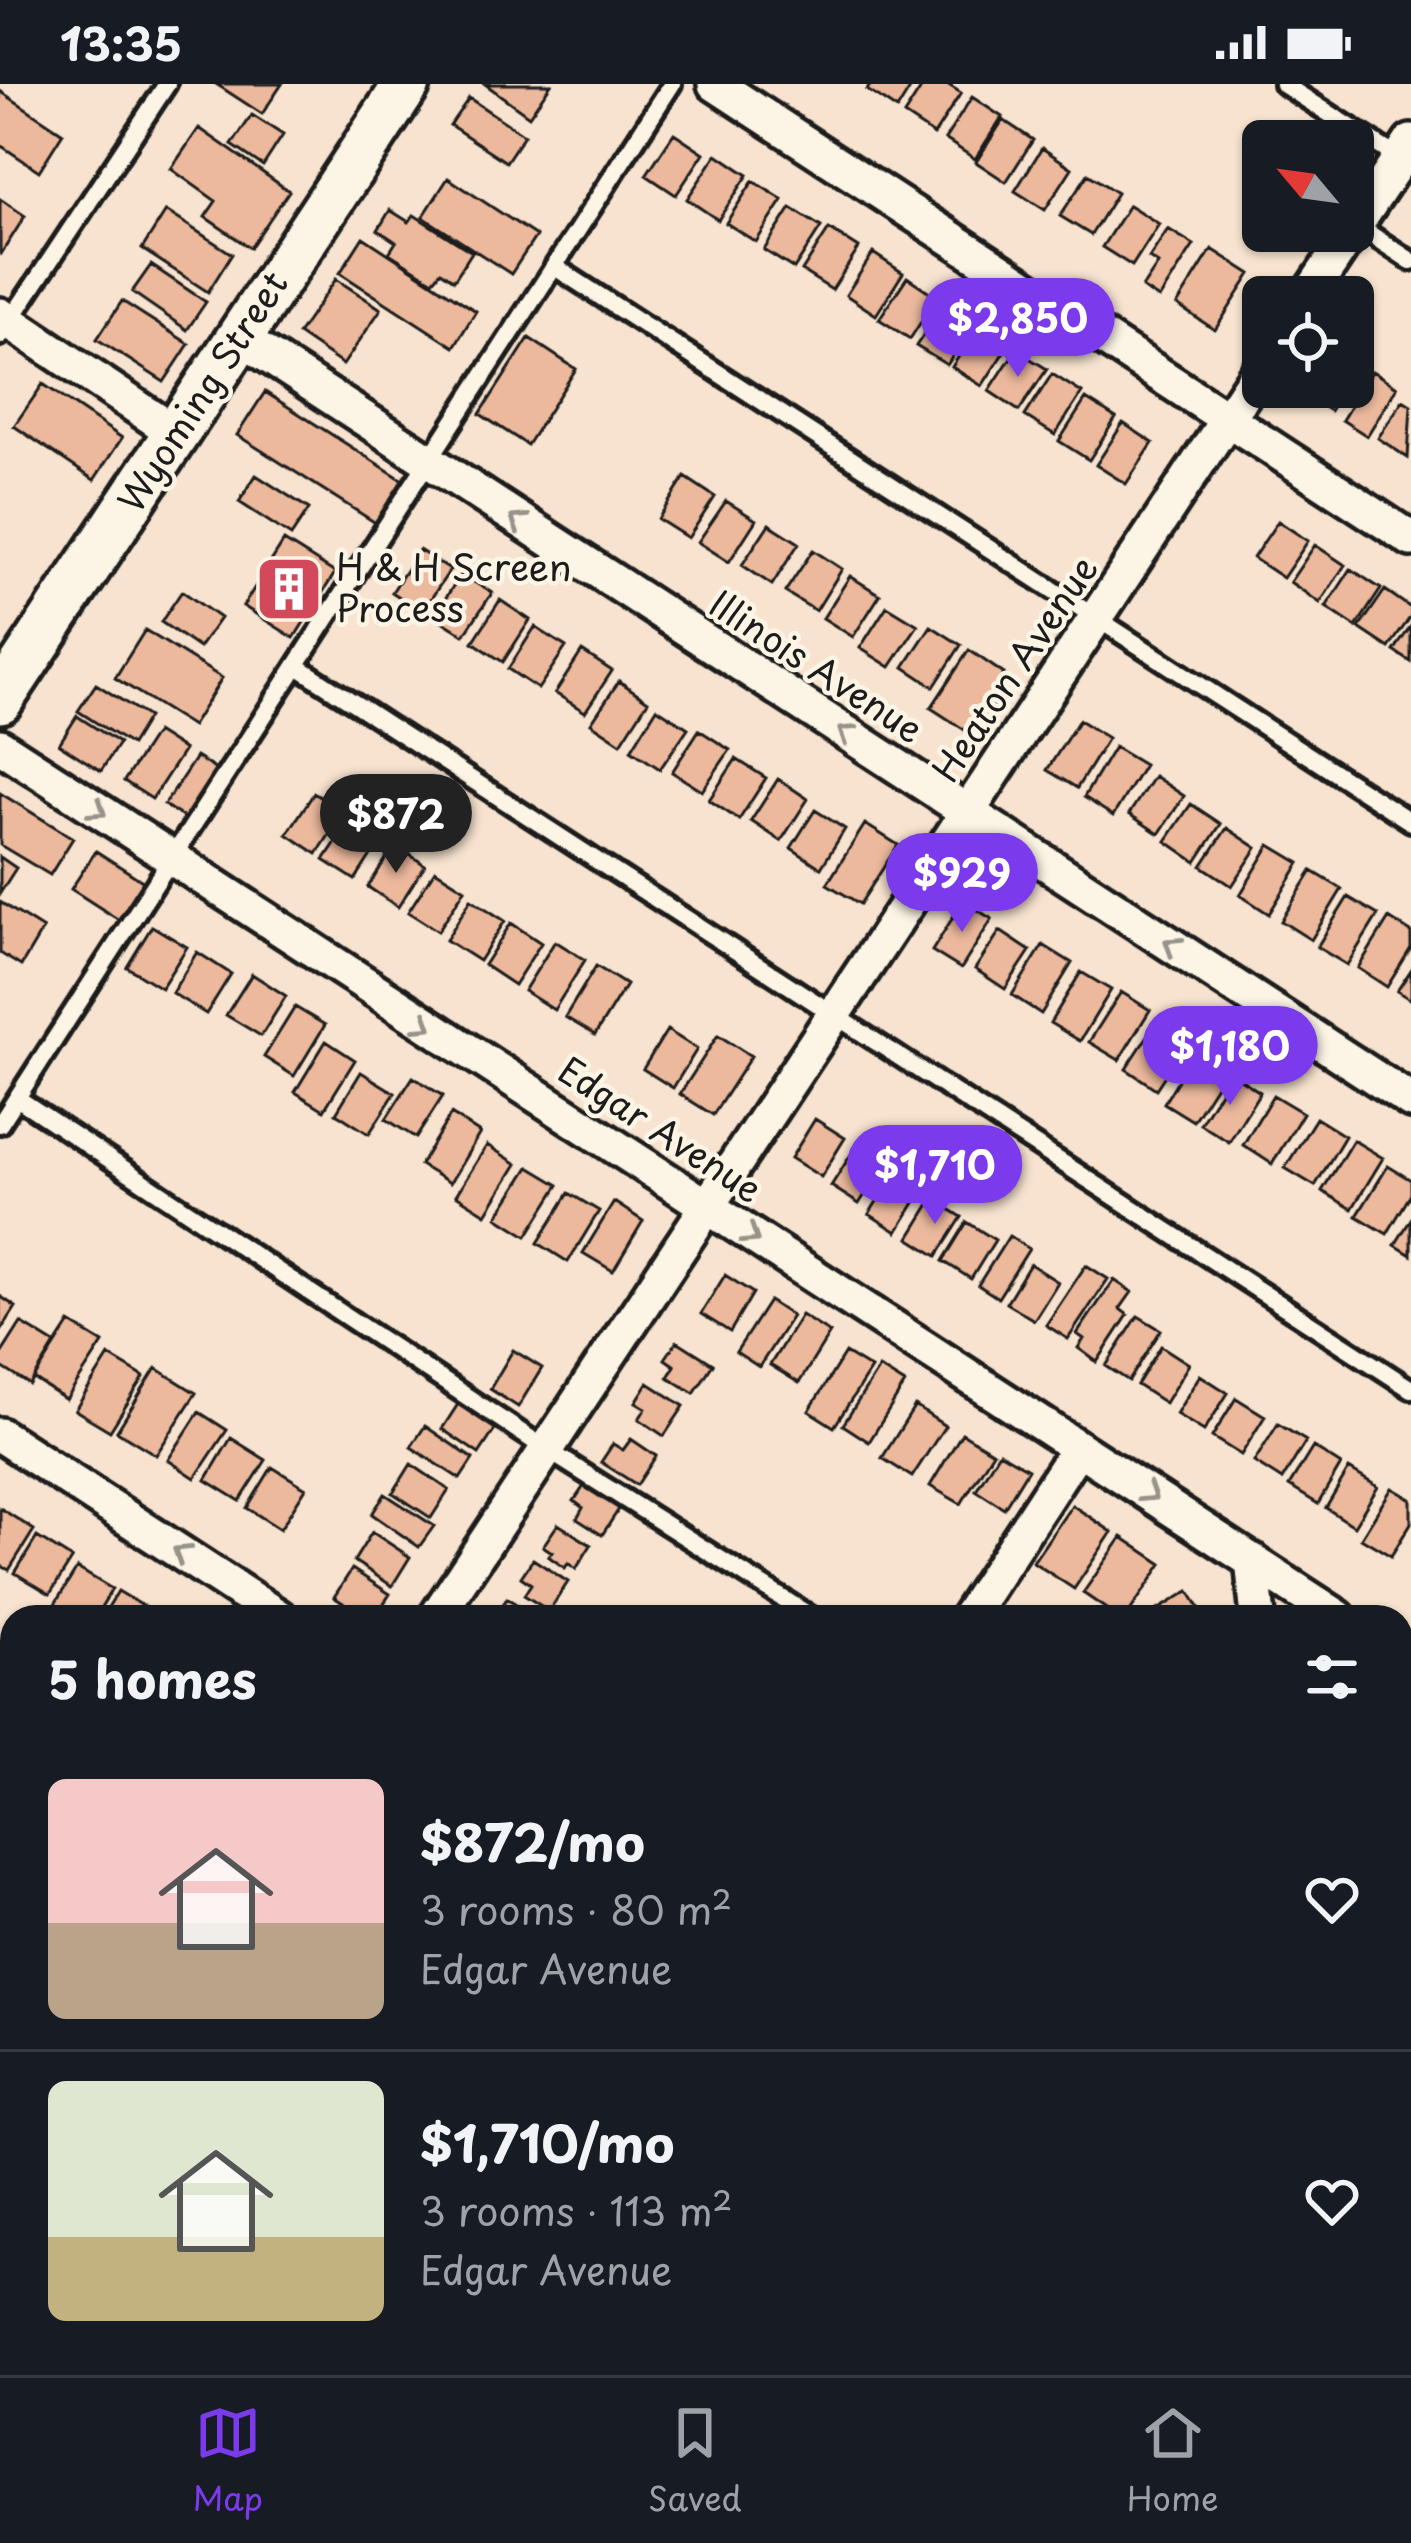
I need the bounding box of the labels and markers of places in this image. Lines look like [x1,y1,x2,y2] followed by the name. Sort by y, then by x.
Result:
[920,278,1116,380] pin: $2,850
[336,539,572,634] place label: H & H Screen Process
[254,554,324,624] building icon: H & H Screen Process
[325,774,467,876] pin: $872
[891,833,1033,935] pin: $929
[1132,1006,1328,1108] pin: $1,180
[837,1125,1033,1227] pin: $1,710

